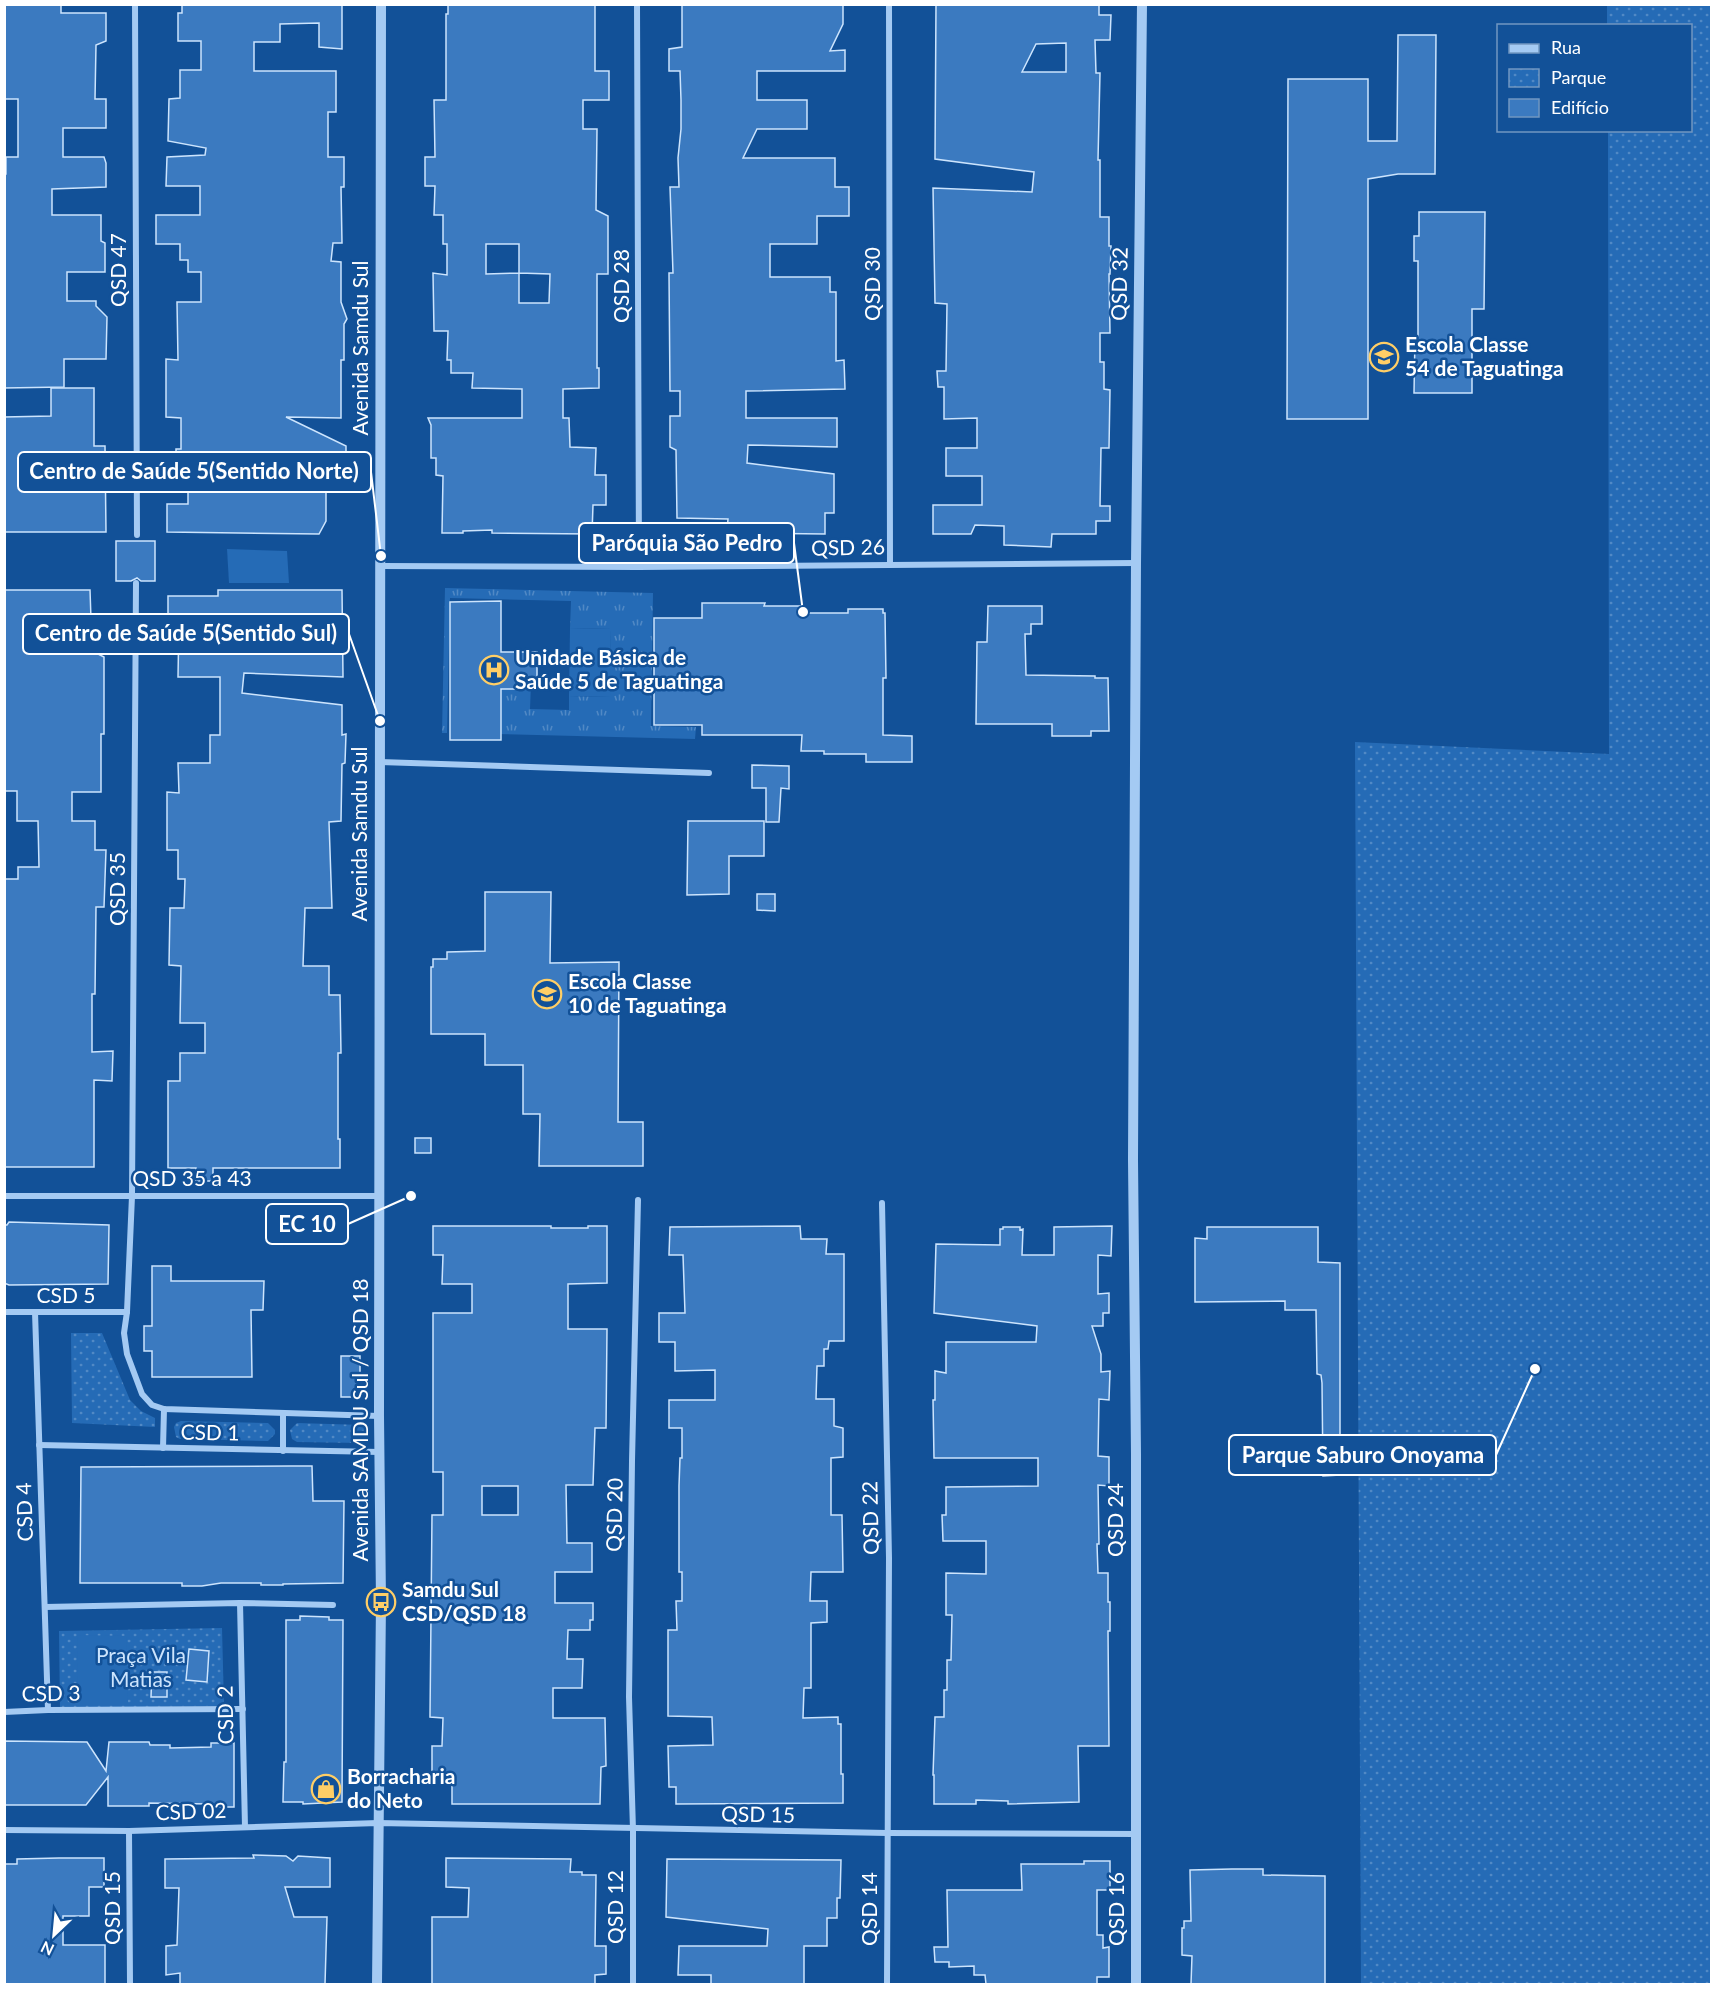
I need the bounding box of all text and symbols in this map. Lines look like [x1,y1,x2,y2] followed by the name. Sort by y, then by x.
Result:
[1497,24,1692,132] legend
[1551,36,1581,58] text: Rua
[1551,66,1606,88] text: Parque
[1551,96,1609,118] text: Edifício
[105,233,130,307] street label: QSD 47
[859,247,884,321] street label: QSD 30
[1105,247,1132,321] street label: QSD 32
[608,249,633,323] street label: QSD 28
[347,261,372,435] street label: Avenida Samdu Sul
[1405,331,1564,380] place label: Escola Classe 54 de Taguatinga
[1368,341,1400,373] school or university icon: Escola Classe 54 de Taguatinga
[18,452,371,492] callout: Centro de Saúde 5(Sentido Norte)
[29,457,359,484] text: Centro de Saúde 5(Sentido Norte)
[579,523,794,563] callout: Paróquia São Pedro
[592,529,782,556] text: Paróquia São Pedro
[811,533,885,560] street label: QSD 26
[23,614,349,654] callout: Centro de Saúde 5(Sentido Sul)
[35,619,337,646] text: Centro de Saúde 5(Sentido Sul)
[515,644,723,693] place label: Unidade Básica de Saúde 5 de Taguatinga
[478,654,510,686] hospital icon: Unidade Básica de Saúde 5 de Taguatinga
[346,747,371,921] street label: Avenida Samdu Sul
[104,852,129,926] street label: QSD 35
[568,968,727,1017] place label: Escola Classe 10 de Taguatinga
[531,978,563,1010] school or university icon: Escola Classe 10 de Taguatinga
[132,1165,252,1190] street label: QSD 35 a 43
[266,1204,348,1244] callout: EC 10
[278,1210,336,1237] text: EC 10
[347,1279,372,1561] street label: Avenida SAMDU Sul / QSD 18
[37,1282,95,1307] street label: CSD 5
[180,1418,240,1445] street label: CSD 1
[1229,1435,1496,1475] callout: Parque Saburo Onoyama
[1242,1441,1484,1468] text: Parque Saburo Onoyama
[600,1478,627,1552] street label: QSD 20
[856,1481,883,1555] street label: QSD 22
[10,1482,37,1542] street label: CSD 4
[1102,1483,1127,1557] street label: QSD 24
[402,1576,526,1625] place label: Samdu Sul CSD/QSD 18
[365,1586,397,1618] bus stop icon: Samdu Sul CSD/QSD 18
[96,1642,186,1691] park label: Praça Vila Matias
[21,1679,81,1706] street label: CSD 3
[211,1685,238,1745] street label: CSD 2
[347,1763,455,1812] place label: Borracharia do Neto
[310,1773,342,1805] shop icon: Borracharia do Neto
[155,1797,227,1824] street label: CSD 02
[721,1800,795,1827] street label: QSD 15
[602,1870,627,1944] street label: QSD 12
[99,1871,124,1945] street label: QSD 15
[856,1872,881,1946] street label: QSD 14
[1103,1872,1128,1946] street label: QSD 16
[24,1905,84,1965] north arrow
[38,1938,57,1960] text: N

